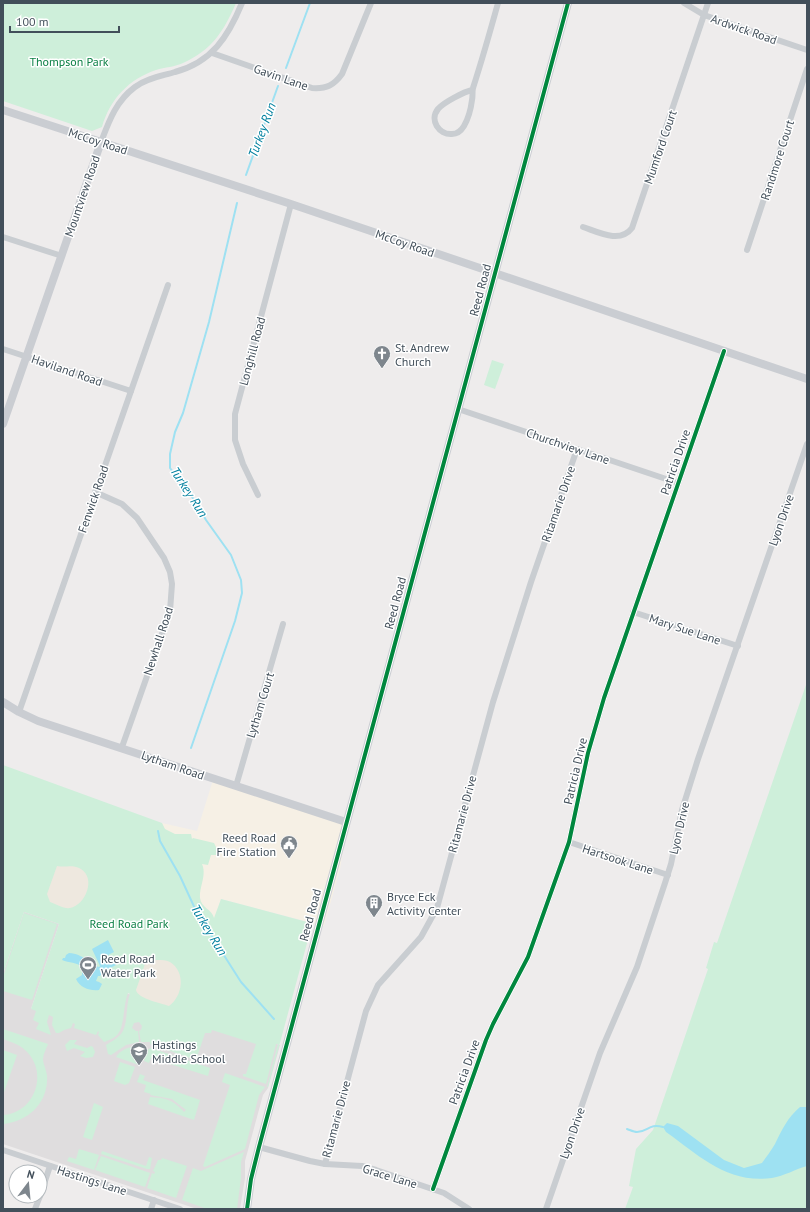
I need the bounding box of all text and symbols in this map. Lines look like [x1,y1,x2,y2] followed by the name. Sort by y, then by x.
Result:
[10,8,119,34] scale bar
[709,11,779,47] street label: Ardwick Road
[16,14,49,29] text: 100 m
[29,54,109,69] park label: Thompson Park
[252,61,310,93] street label: Gavin Lane
[244,100,280,160] water label: Turkey Run
[640,108,680,186] street label: Mumford Court
[757,118,797,202] street label: Randmore Court
[66,124,130,158] street label: McCoy Road
[61,153,103,239] street label: Mountview Road
[374,226,436,260] street label: McCoy Road
[466,262,494,318] street label: Reed Road
[236,315,268,387] street label: Longhill Road
[395,340,449,369] place label: St. Andrew Church
[372,344,392,369] church icon: St. Andrew Church
[30,351,104,389] street label: Haviland Road
[524,425,612,467] street label: Churchview Lane
[657,427,693,497] street label: Patricia Drive
[74,463,112,535] street label: Fenwick Road
[166,463,212,521] water label: Turkey Run
[538,464,578,544] street label: Ritamarie Drive
[765,492,797,548] street label: Lyon Drive
[381,575,409,631] street label: Reed Road
[140,605,176,677] street label: Newhall Road
[647,610,723,648] street label: Mary Sue Lane
[243,670,277,740] street label: Lytham Court
[560,736,590,806] street label: Patricia Drive
[140,747,206,783] street label: Lytham Road
[444,774,480,854] street label: Ritamarie Drive
[666,800,692,856] street label: Lyon Drive
[217,830,276,859] place label: Reed Road Fire Station
[279,834,299,859] public building icon: Reed Road Fire Station
[581,840,655,878] street label: Hartsook Lane
[296,887,324,943] street label: Reed Road
[387,889,461,918] place label: Bryce Eck Activity Center
[364,893,384,918] building icon: Bryce Eck Activity Center
[187,901,231,959] water label: Turkey Run
[90,916,169,931] park label: Reed Road Park
[101,951,156,980] place label: Reed Road Water Park
[78,955,98,980] sports icon: Reed Road Water Park
[152,1037,226,1066] place label: Hastings Middle School
[445,1037,483,1107] street label: Patricia Drive
[129,1041,149,1066] school or university icon: Hastings Middle School
[318,1079,354,1159] street label: Ritamarie Drive
[556,1105,588,1161] street label: Lyon Drive
[361,1161,419,1191] street label: Grace Lane
[55,1162,129,1198] street label: Hastings Lane
[8,1164,48,1204] north arrow
[25,1167,36,1182] text: N

